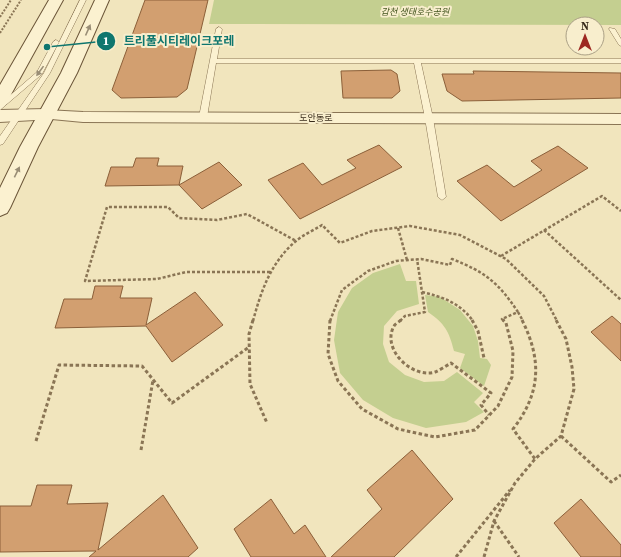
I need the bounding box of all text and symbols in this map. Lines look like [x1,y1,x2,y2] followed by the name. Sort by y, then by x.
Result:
[381,6,450,18] park label: 갑천 생태호수공원
[565,16,605,56] north arrow
[581,19,589,34] text: N
[85,25,91,36] one-way arrow
[96,29,243,53] callout: 트리풀시티레이크포레
[103,33,109,49] text: 1
[124,33,234,49] text: 트리풀시티레이크포레
[35,66,44,77] one-way arrow
[299,112,333,124] street label: 도안동로
[14,167,20,178] one-way arrow

